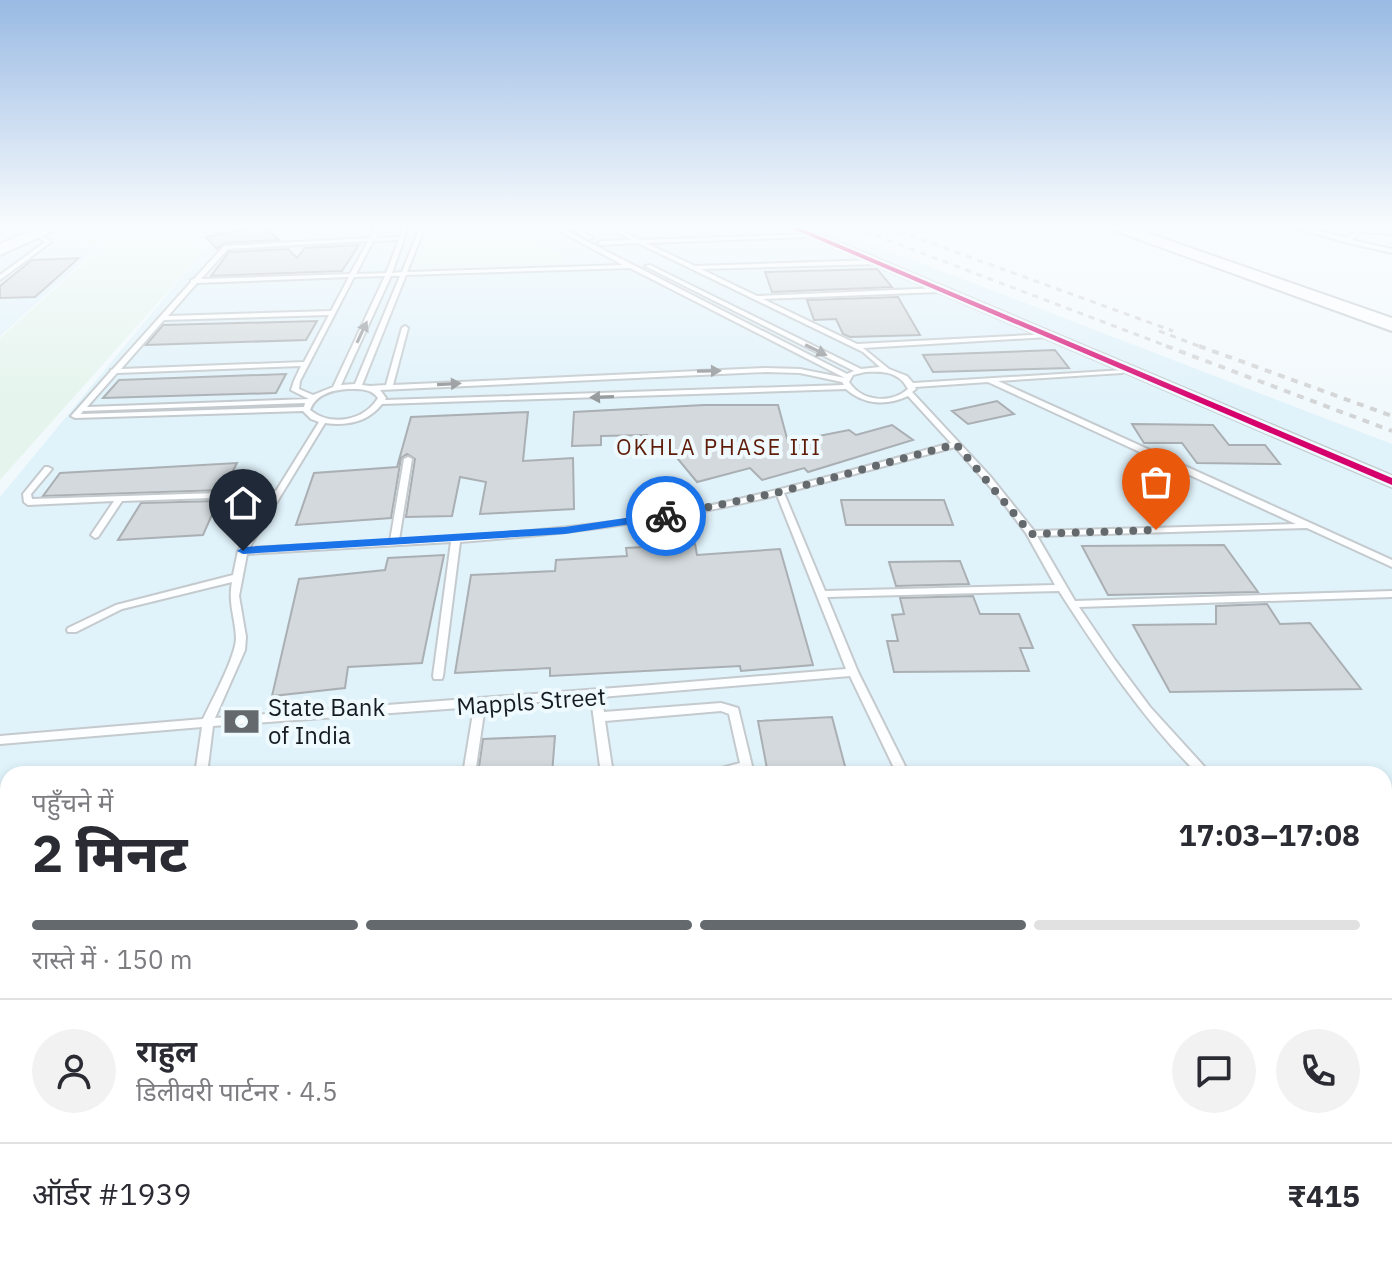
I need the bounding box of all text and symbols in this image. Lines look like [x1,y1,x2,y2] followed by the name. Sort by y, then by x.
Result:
[355,320,369,344] one-way arrow
[804,343,827,357] one-way arrow
[697,365,722,378] one-way arrow
[437,377,462,390] one-way arrow
[589,390,614,403] one-way arrow
[616,432,822,461] district label: OKHLA PHASE III
[1122,448,1190,530] pin
[1134,460,1178,504] icon: bag
[209,469,277,551] pin
[626,476,706,556] courier
[221,481,265,525] icon: home
[644,494,688,538] icon: bike
[455,680,607,722] street label: Mappls Street
[268,691,385,751] place label: State Bank of India
[223,702,261,740] bank icon: State Bank of India
[32,785,113,819] text: पहुँचने में
[1179,815,1360,854] text: 17:03–17:08
[32,819,187,886] text: 2 मिनट
[32,942,192,976] text: रास्ते में · 150 m
[32,1029,116,1113] button: person
[1172,1029,1256,1113] button: chat
[1276,1029,1360,1113] button: phone
[136,1031,197,1070] text: राहुल
[136,1074,338,1108] text: डिलीवरी पार्टनर · 4.5
[32,1174,191,1213] text: ऑर्डर #1939
[1287,1176,1360,1215] text: ₹415

